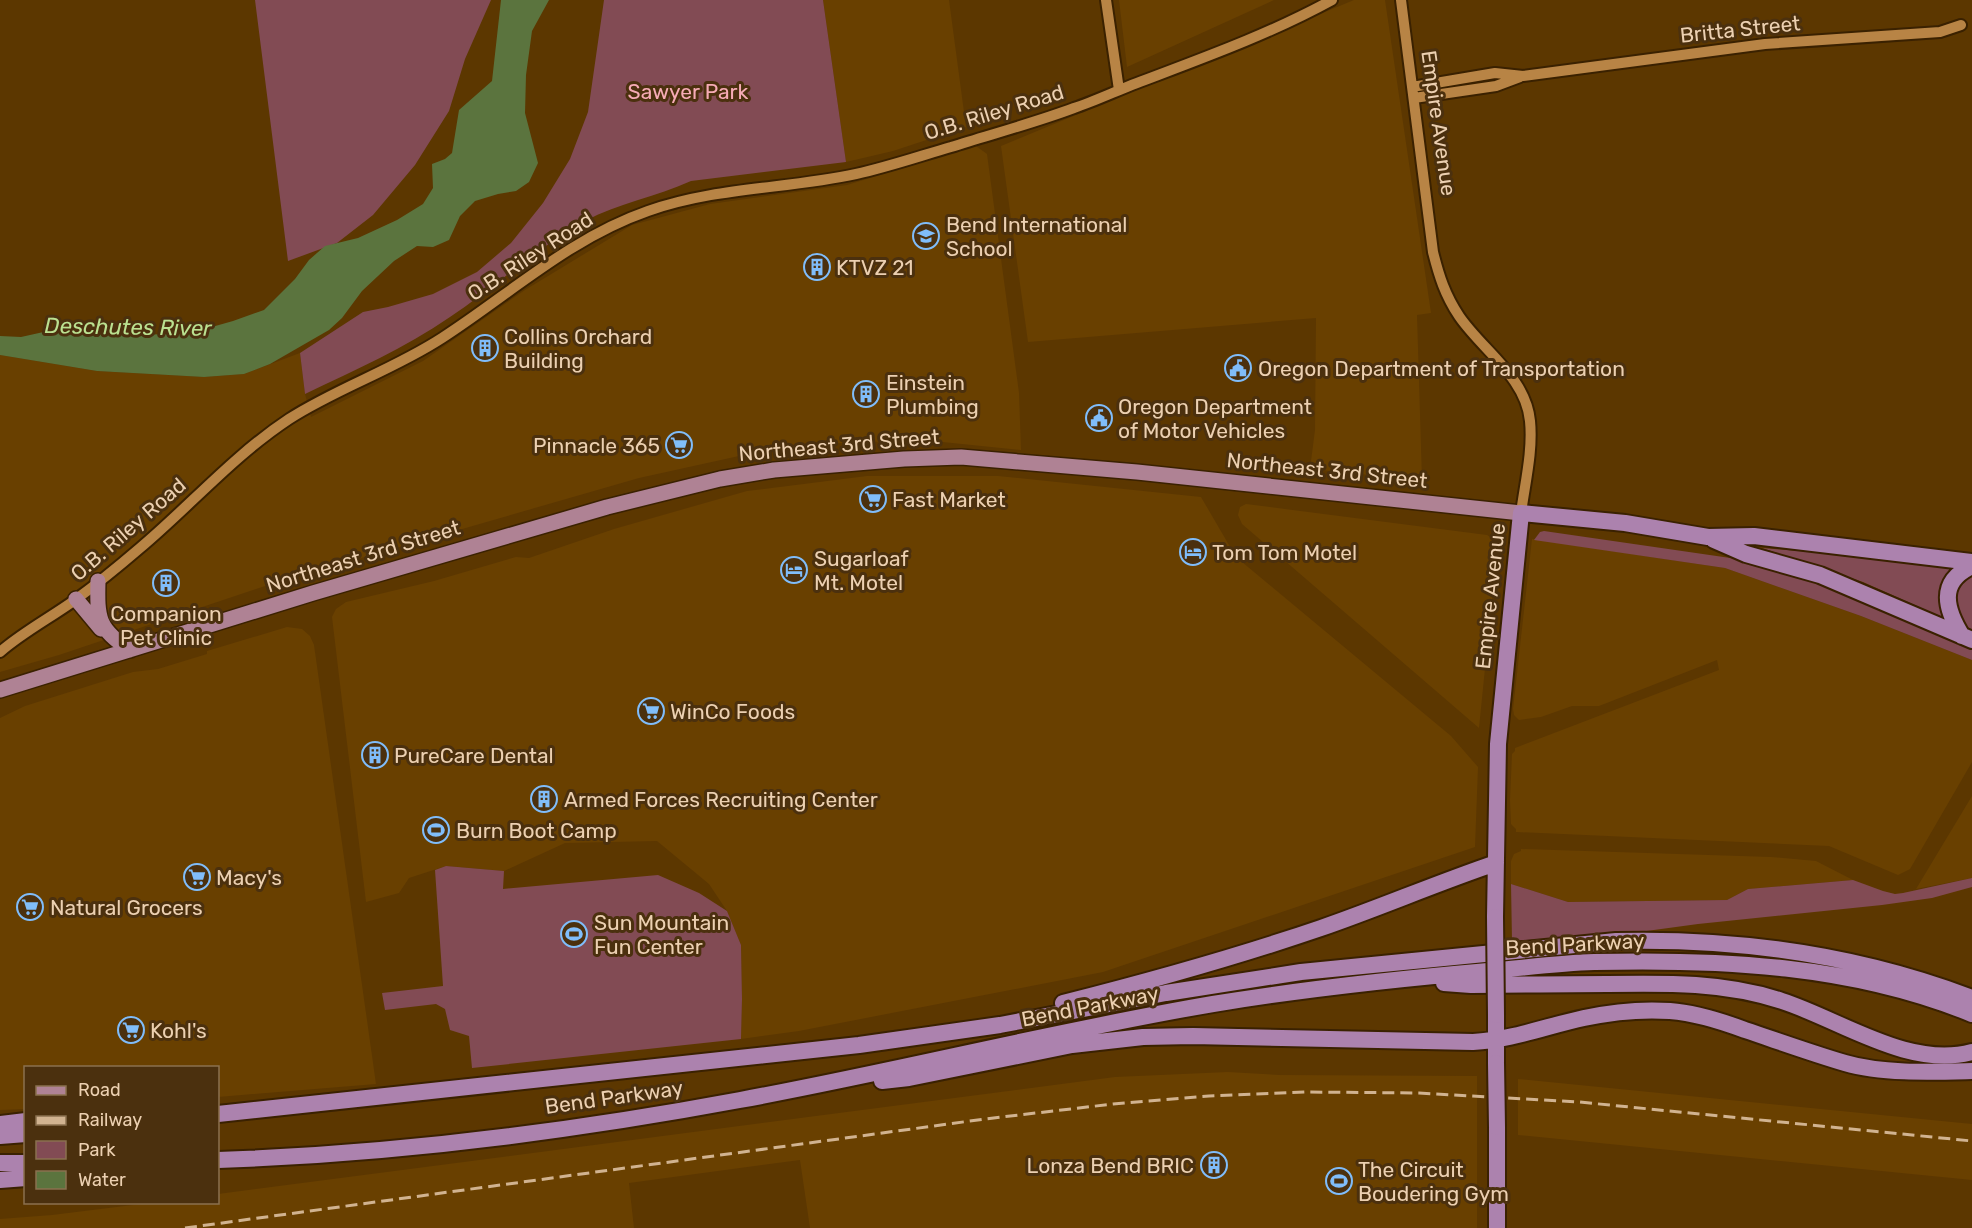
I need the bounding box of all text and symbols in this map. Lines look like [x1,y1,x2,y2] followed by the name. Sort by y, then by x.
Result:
[1679,10,1801,48] street label: Britta Street
[1416,49,1462,197] street label: Empire Avenue
[628,79,749,104] park label: Sawyer Park
[921,79,1067,145] street label: O.B. Riley Road
[463,206,597,306] street label: O.B. Riley Road
[946,212,1127,261] place label: Bend International School
[911,221,941,251] school or university icon: Bend International School
[802,252,832,282] building icon: KTVZ 21
[836,255,914,280] place label: KTVZ 21
[44,312,213,342] water label: Deschutes River
[504,324,652,373] place label: Collins Orchard Building
[470,333,500,363] building icon: Collins Orchard Building
[1223,353,1253,383] public building icon: Oregon Department of Transportation
[1258,356,1625,381] place label: Oregon Department of Transportation
[886,370,979,419] place label: Einstein Plumbing
[851,379,881,409] building icon: Einstein Plumbing
[1118,394,1312,443] place label: Oregon Department of Motor Vehicles
[1084,403,1114,433] public building icon: Oregon Department of Motor Vehicles
[737,424,941,466] street label: Northeast 3rd Street
[664,430,694,460] supermarket icon: Pinnacle 365
[533,433,660,458] place label: Pinnacle 365
[1225,447,1429,493] street label: Northeast 3rd Street
[65,472,191,586] street label: O.B. Riley Road
[858,484,888,514] supermarket icon: Fast Market
[892,487,1006,512] place label: Fast Market
[263,515,463,597] street label: Northeast 3rd Street
[1470,522,1510,670] street label: Empire Avenue
[1178,537,1208,567] hotel icon: Tom Tom Motel
[1212,540,1357,565] place label: Tom Tom Motel
[814,546,909,595] place label: Sugarloaf Mt. Motel
[779,555,809,585] hotel icon: Sugarloaf Mt. Motel
[151,568,181,598] building icon: Companion Pet Clinic
[110,601,222,650] place label: Companion Pet Clinic
[636,696,666,726] supermarket icon: WinCo Foods
[670,699,795,724] place label: WinCo Foods
[360,740,390,770] building icon: PureCare Dental
[394,743,554,768] place label: PureCare Dental
[529,784,559,814] building icon: Armed Forces Recruiting Center
[564,787,878,812] place label: Armed Forces Recruiting Center
[421,815,451,845] sports icon: Burn Boot Camp
[456,818,617,843] place label: Burn Boot Camp
[182,862,212,892] supermarket icon: Macy's
[216,865,282,890] place label: Macy's
[15,892,45,922] supermarket icon: Natural Grocers
[50,895,203,920] place label: Natural Grocers
[594,910,729,959] place label: Sun Mountain Fun Center
[559,919,589,949] sports icon: Sun Mountain Fun Center
[1505,928,1646,960] street label: Bend Parkway
[1019,980,1161,1032] street label: Bend Parkway
[116,1015,146,1045] supermarket icon: Kohl's
[150,1018,207,1043] place label: Kohl's
[24,1066,219,1204] legend
[543,1075,685,1119] street label: Bend Parkway
[78,1079,121,1101] text: Road
[78,1109,142,1131] text: Railway
[78,1139,116,1161] text: Park
[1199,1150,1229,1180] building icon: Lonza Bend BRIC
[1027,1153,1194,1178] place label: Lonza Bend BRIC
[1358,1157,1509,1206] place label: The Circuit Boudering Gym
[1324,1166,1354,1196] sports icon: The Circuit Boudering Gym
[78,1169,126,1191] text: Water

